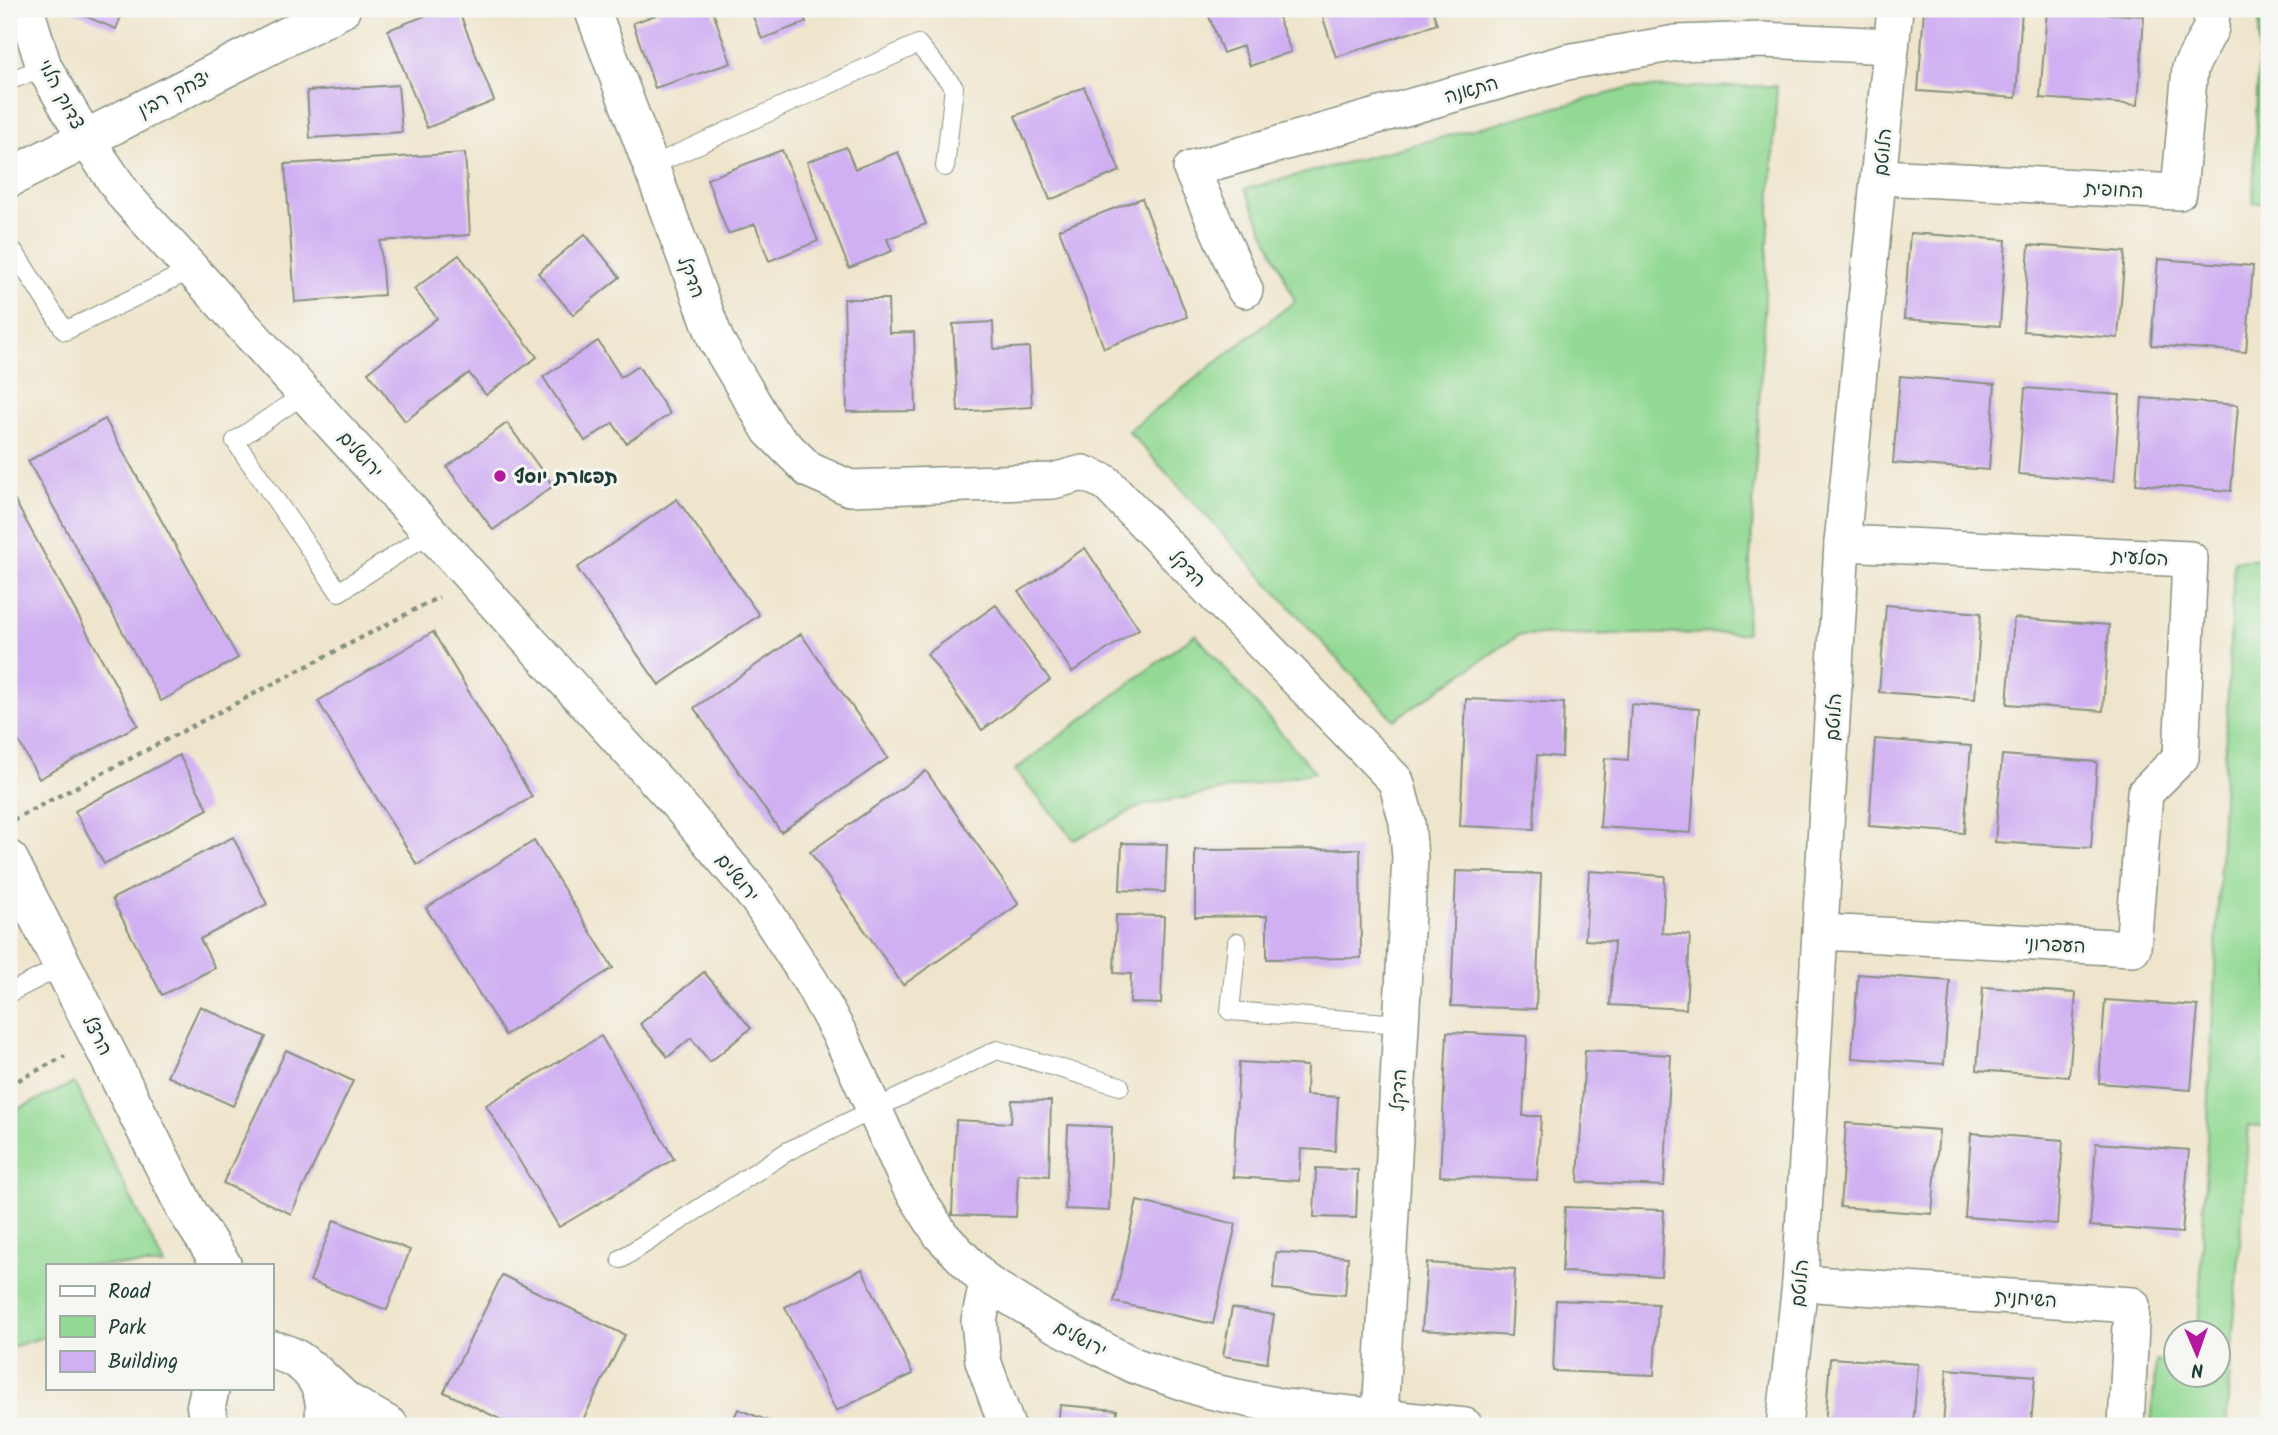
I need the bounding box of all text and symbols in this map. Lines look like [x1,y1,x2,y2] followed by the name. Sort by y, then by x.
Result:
[29,54,91,136] street label: צדוק הלוי
[133,63,217,126] street label: יצחק רבין
[1441,69,1502,113] street label: התאנה
[1867,127,1901,177] street label: הלוטם
[2083,174,2144,208] street label: החופית
[668,252,712,303] street label: הדקל
[330,425,389,486] street label: ירושלים
[514,463,618,493] place label: תפארת יוסף
[492,468,508,484] marker: תפארת יוסף
[2109,542,2170,575] street label: הסלעית
[1161,544,1212,595] street label: הדקל
[1819,692,1851,742] street label: הלוטם
[707,847,766,909] street label: ירושלים
[2023,929,2086,963] street label: העפרוני
[73,1010,119,1061] street label: הרצל
[1384,1068,1416,1112] street label: הדקל
[1784,1258,1818,1308] street label: הלוטם
[46,1264,273,1390] legend
[108,1276,151,1309] text: Road
[1994,1283,2058,1317] street label: השיחנית
[108,1312,146,1345] text: Park
[1048,1313,1112,1366] street label: ירושלים
[2162,1320,2232,1390] north arrow
[108,1346,178,1379] text: Building
[2191,1354,2204,1384] text: N

